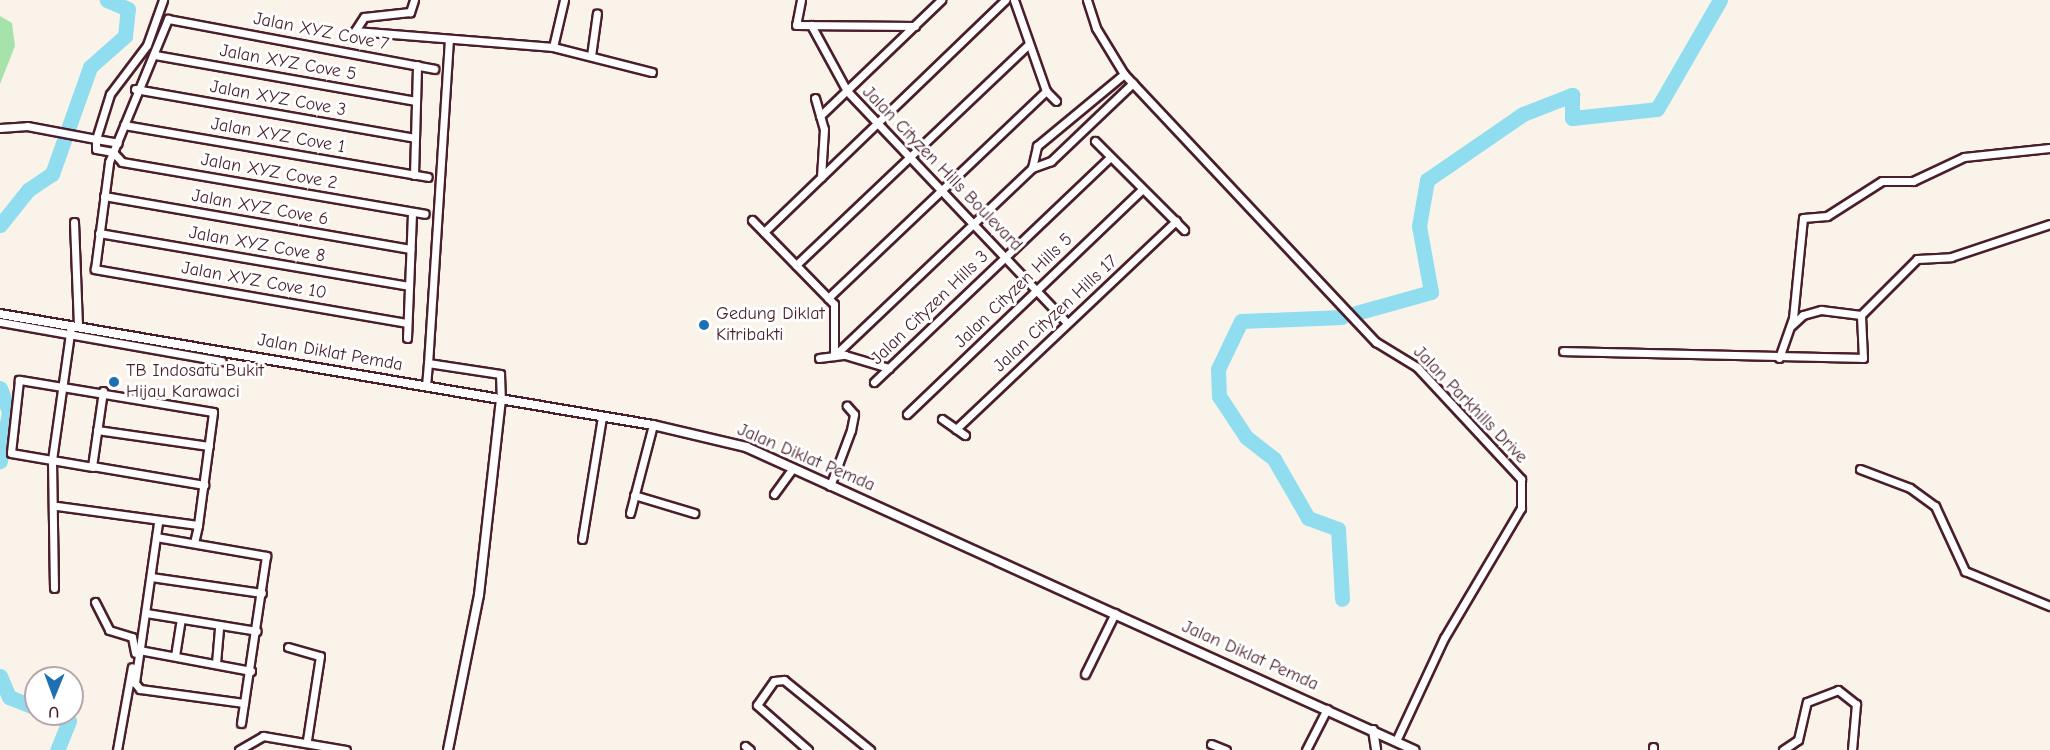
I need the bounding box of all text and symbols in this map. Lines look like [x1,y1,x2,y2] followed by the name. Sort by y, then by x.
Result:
[252,8,390,56] street label: Jalan XYZ Cove 7
[218,40,358,86] street label: Jalan XYZ Cove 5
[208,76,348,122] street label: Jalan XYZ Cove 3
[857,82,1027,256] street label: Jalan Cityzen Hills Boulevard
[209,114,347,158] street label: Jalan XYZ Cove 1
[199,149,339,195] street label: Jalan XYZ Cove 2
[190,185,330,231] street label: Jalan XYZ Cove 6
[187,222,327,268] street label: Jalan XYZ Cove 8
[951,229,1077,353] street label: Jalan Cityzen Hills 5
[867,246,993,370] street label: Jalan Cityzen Hills 3
[990,251,1122,377] street label: Jalan Cityzen Hills 17
[180,258,328,304] street label: Jalan XYZ Cove 10
[716,304,825,346] place label: Gedung Diklat Kitribakti
[697,318,711,332] marker: Gedung Diklat Kitribakti
[256,330,404,376] street label: Jalan Diklat Pemda
[1408,342,1532,468] street label: Jalan Parkhills Drive
[126,361,264,404] place label: TB Indosatu Bukit Hijau Karawaci
[107,375,121,389] marker: TB Indosatu Bukit Hijau Karawaci
[734,419,878,497] street label: Jalan Diklat Pemda
[1178,616,1322,696] street label: Jalan Diklat Pemda
[24,666,84,726] north arrow
[48,703,59,721] text: U

